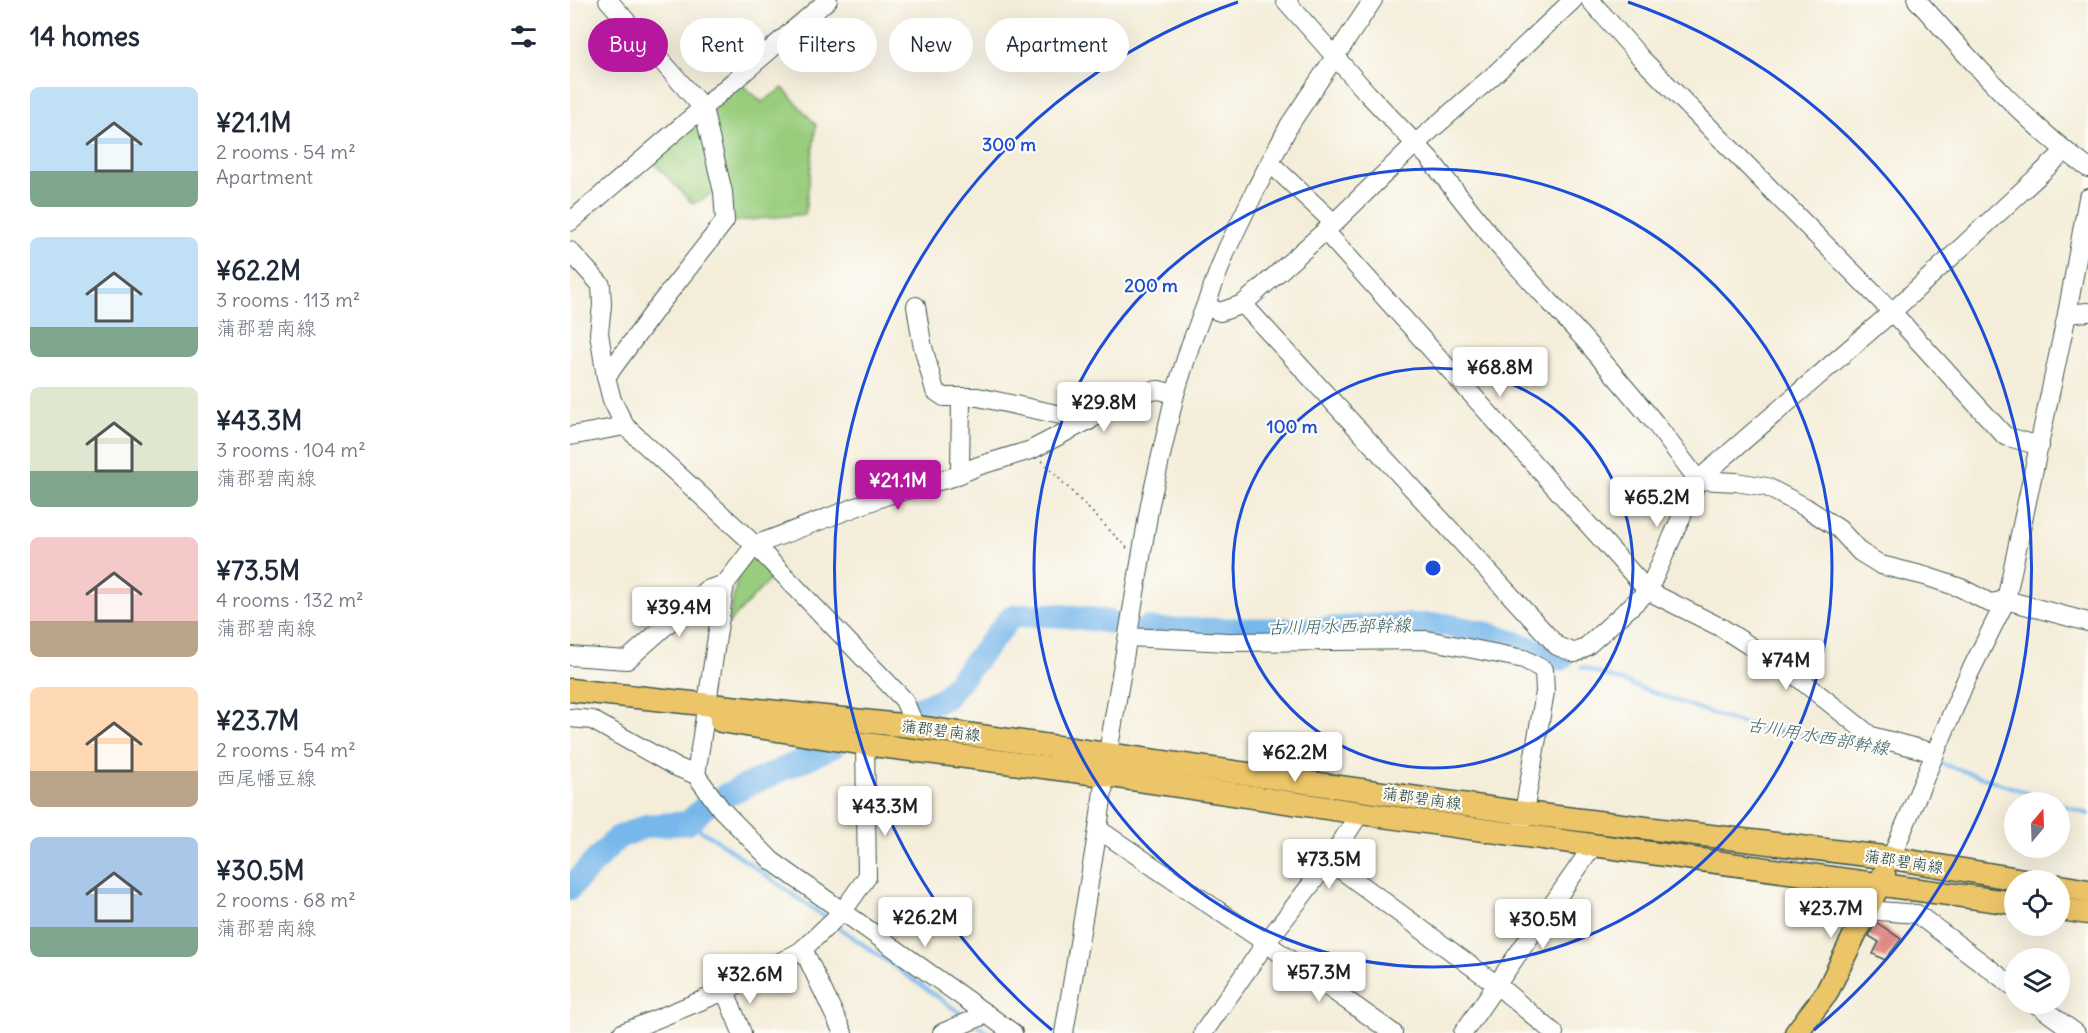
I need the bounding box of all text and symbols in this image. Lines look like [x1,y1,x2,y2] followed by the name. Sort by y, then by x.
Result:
[588,18,668,72] chip: Buy
[680,18,765,72] chip: Rent
[777,18,877,72] chip: Filters
[889,18,973,72] chip: New
[985,18,1129,72] chip: Apartment
[30,20,140,53] text: 14 homes
[507,20,540,53] icon: filters
[216,106,292,139] text: ¥21.1M
[78,111,150,183] icon: home
[982,133,1036,156] text: 300 m
[216,139,356,164] text: 2 rooms · 54 m²
[216,164,313,189] text: Apartment
[216,254,301,287] text: ¥62.2M
[78,261,150,333] icon: home
[1124,274,1178,297] text: 200 m
[216,287,360,312] text: 3 rooms · 113 m²
[216,315,316,340] text: 蒲郡碧南線
[1451,347,1549,398] pin: ¥68.8M
[1467,354,1533,379] text: ¥68.8M
[1055,382,1153,433] pin: ¥29.8M
[1071,389,1137,414] text: ¥29.8M
[216,404,302,437] text: ¥43.3M
[78,411,150,483] icon: home
[1267,415,1318,438] text: 100 m
[216,437,366,462] text: 3 rooms · 104 m²
[849,460,947,511] pin: ¥21.1M
[216,465,316,490] text: 蒲郡碧南線
[869,467,927,492] text: ¥21.1M
[1608,477,1706,528] pin: ¥65.2M
[1624,484,1690,509] text: ¥65.2M
[216,554,300,587] text: ¥73.5M
[1423,558,1443,578] centre of rings
[78,561,150,633] icon: home
[216,587,363,612] text: 4 rooms · 132 m²
[630,587,728,638] pin: ¥39.4M
[646,594,712,619] text: ¥39.4M
[1267,613,1412,639] water label: 古川用水西部幹線
[216,615,316,640] text: 蒲郡碧南線
[1750,640,1822,691] pin: ¥74M
[1762,647,1810,672] text: ¥74M
[216,704,299,737] text: ¥23.7M
[78,711,150,783] icon: home
[1745,712,1892,760] water label: 古川用水西部幹線
[900,715,982,745] street label: 蒲郡碧南線
[1246,732,1344,783] pin: ¥62.2M
[216,737,356,762] text: 2 rooms · 54 m²
[1262,739,1328,764] text: ¥62.2M
[216,765,316,790] text: 西尾幡豆線
[1381,783,1463,813] street label: 蒲郡碧南線
[836,786,934,837] pin: ¥43.3M
[2004,792,2070,858] north arrow
[2004,792,2070,1014] map controls
[852,793,918,818] text: ¥43.3M
[1280,839,1378,890] pin: ¥73.5M
[1863,845,1945,877] street label: 蒲郡碧南線
[1297,846,1361,871] text: ¥73.5M
[216,854,305,887] text: ¥30.5M
[78,861,150,933] icon: home
[2004,870,2070,936] button: locate
[216,887,356,912] text: 2 rooms · 68 m²
[1782,888,1880,939] pin: ¥23.7M
[1799,895,1863,920] text: ¥23.7M
[876,897,974,948] pin: ¥26.2M
[1494,899,1592,950] pin: ¥30.5M
[892,904,958,929] text: ¥26.2M
[1509,906,1577,931] text: ¥30.5M
[216,915,316,940] text: 蒲郡碧南線
[2004,948,2070,1014] button: layers
[1270,952,1368,1003] pin: ¥57.3M
[701,954,799,1005] pin: ¥32.6M
[1287,959,1351,984] text: ¥57.3M
[717,961,783,986] text: ¥32.6M

